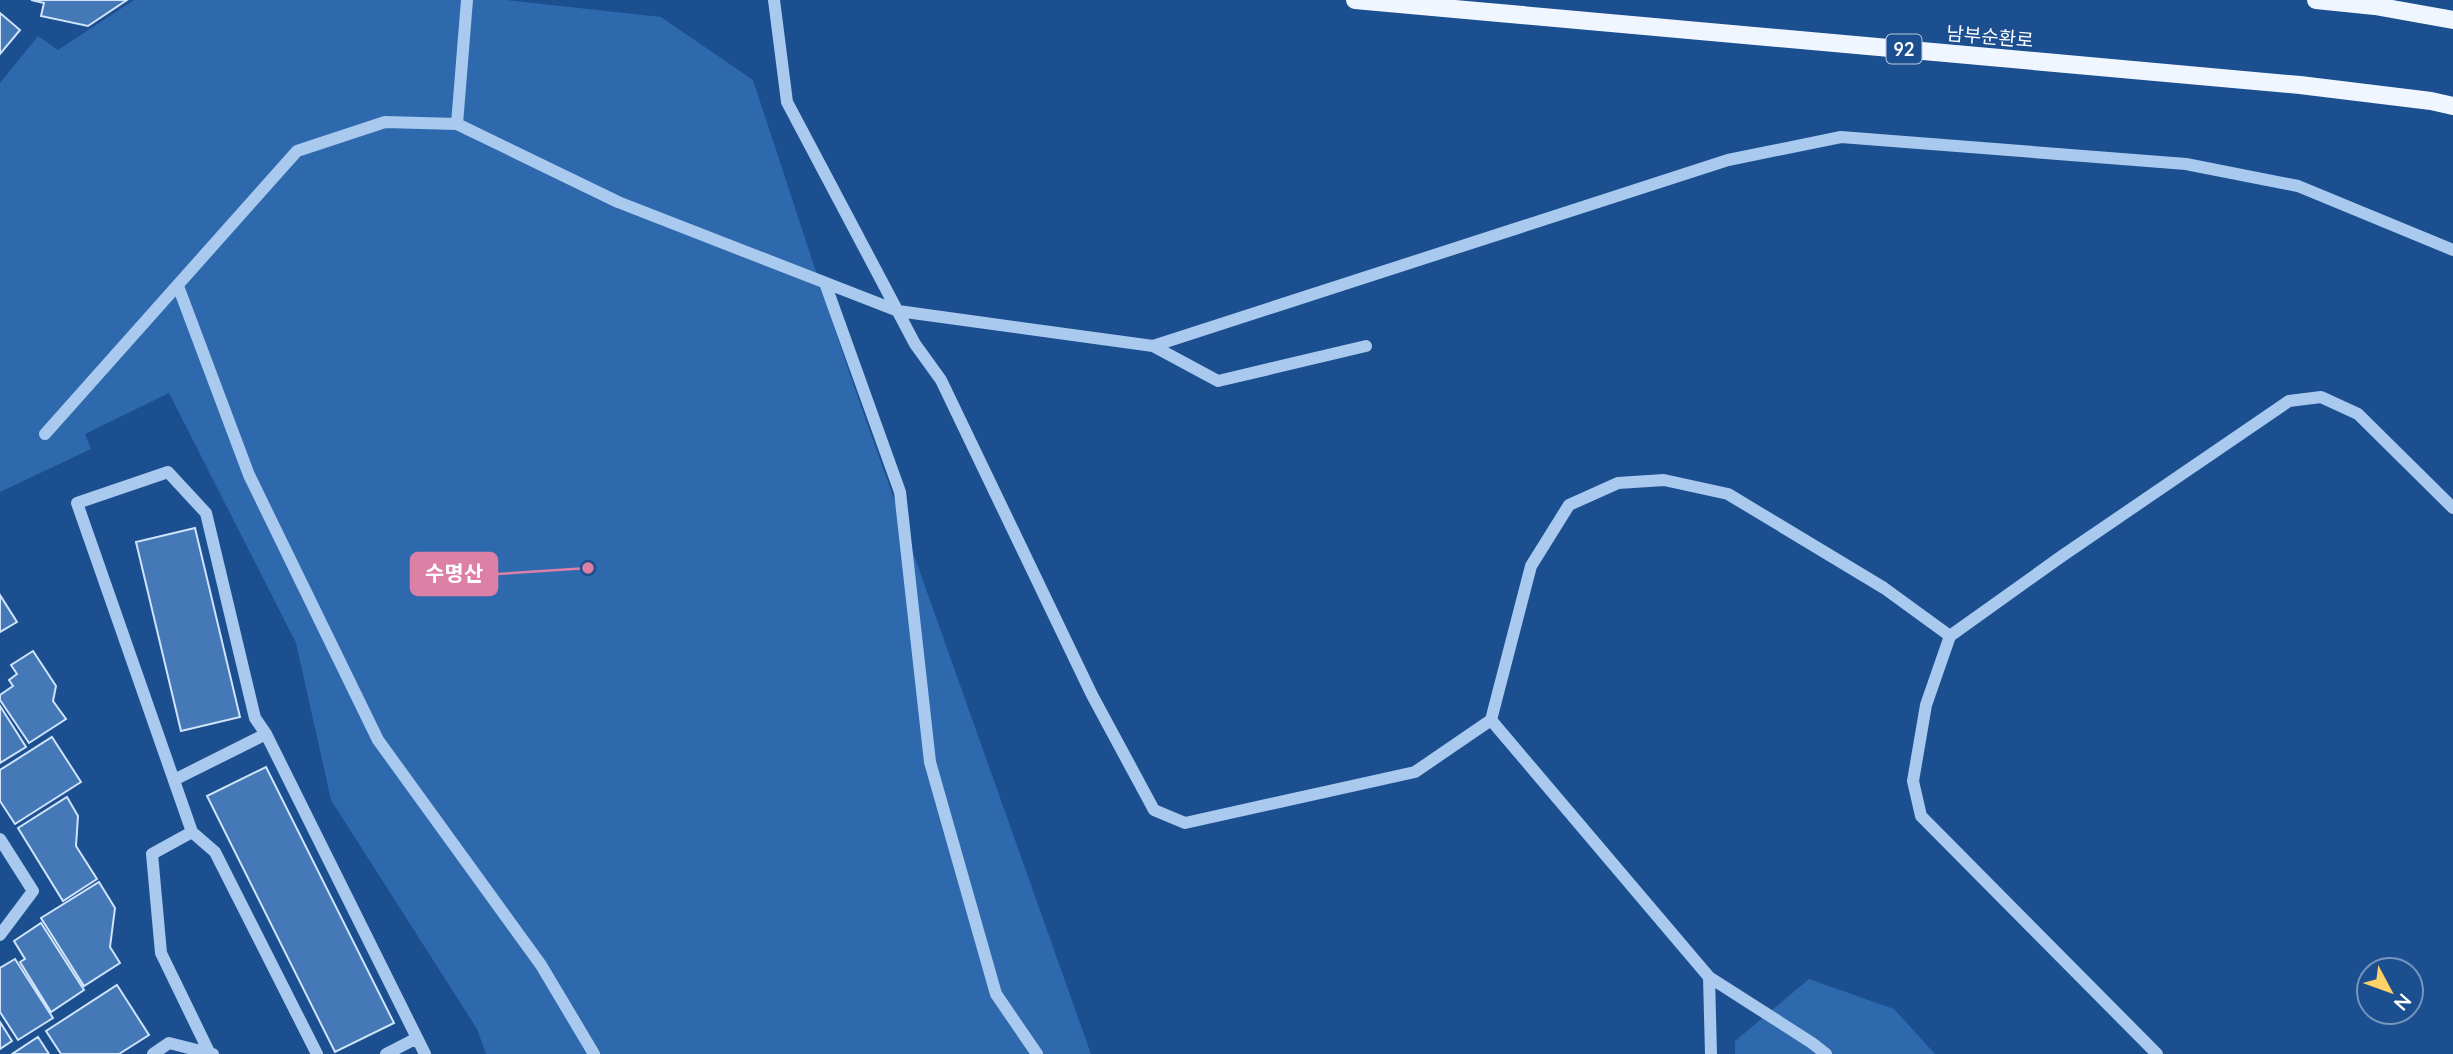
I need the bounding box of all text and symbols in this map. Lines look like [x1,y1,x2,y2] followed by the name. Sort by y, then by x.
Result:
[1945,21,2035,51] street label: 남부순환로
[1886,34,1922,64] road number: 92
[411,553,497,595] callout: 수명산
[425,560,483,585] text: 수명산
[2355,956,2425,1026] north arrow
[2390,989,2417,1016] text: N

